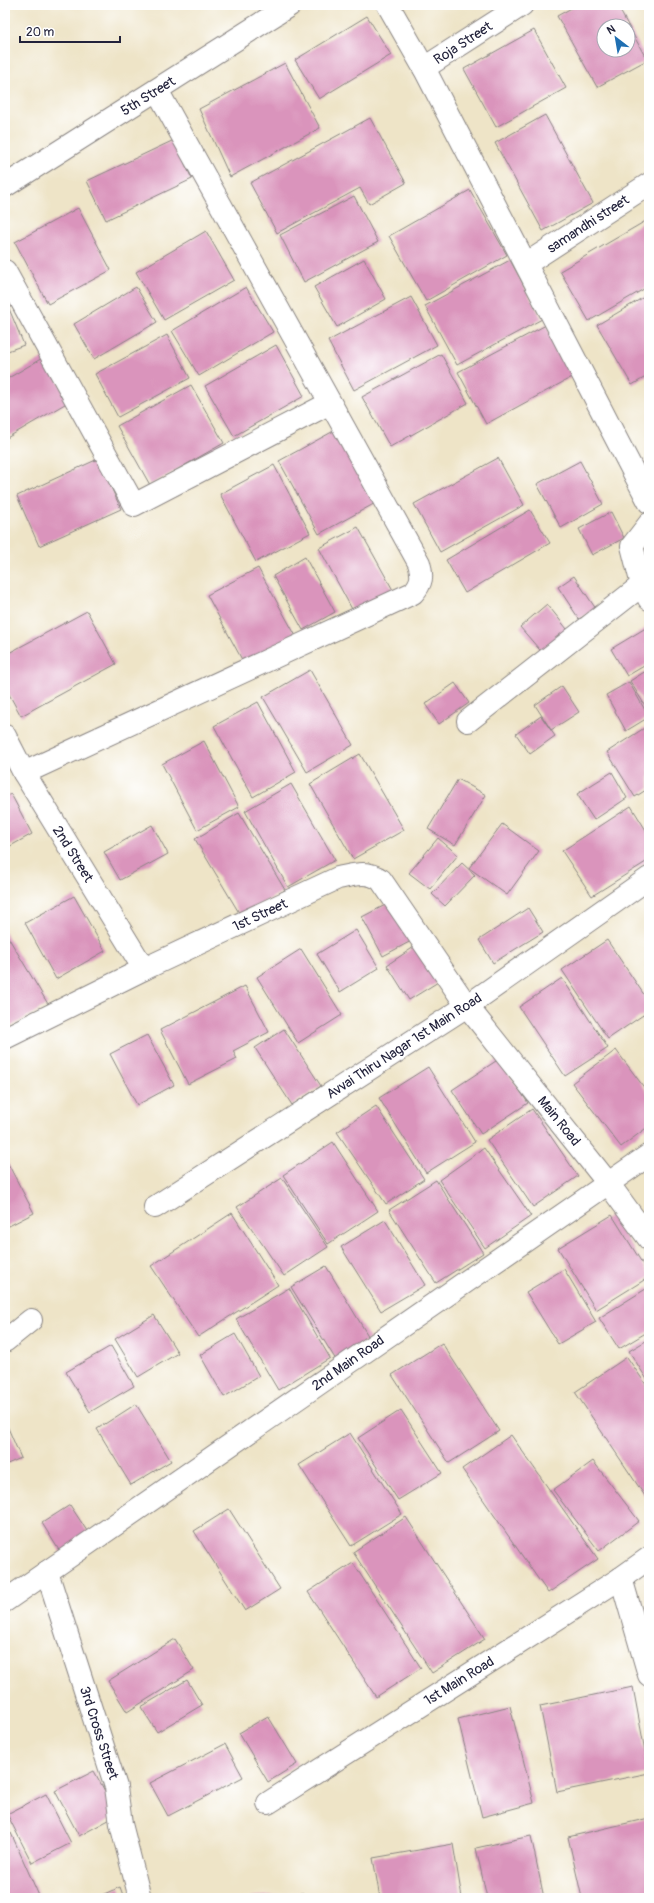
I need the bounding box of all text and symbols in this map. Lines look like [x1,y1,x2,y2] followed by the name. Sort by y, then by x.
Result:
[20,18,120,44] scale bar
[431,18,496,68] street label: Roja Street
[596,18,636,58] north arrow
[605,22,618,37] text: N
[26,25,55,40] text: 20 m
[118,72,179,119] street label: 5th Street
[544,191,633,257] street label: samandhi street
[49,823,97,886] street label: 2nd Street
[230,895,290,935] street label: 1st Street
[323,989,485,1103] street label: Avvai Thiru Nagar 1st Main Road
[534,1093,584,1149] street label: Main Road
[308,1332,388,1394] street label: 2nd Main Road
[421,1653,497,1709] street label: 1st Main Road
[76,1684,122,1782] street label: 3rd Cross Street

